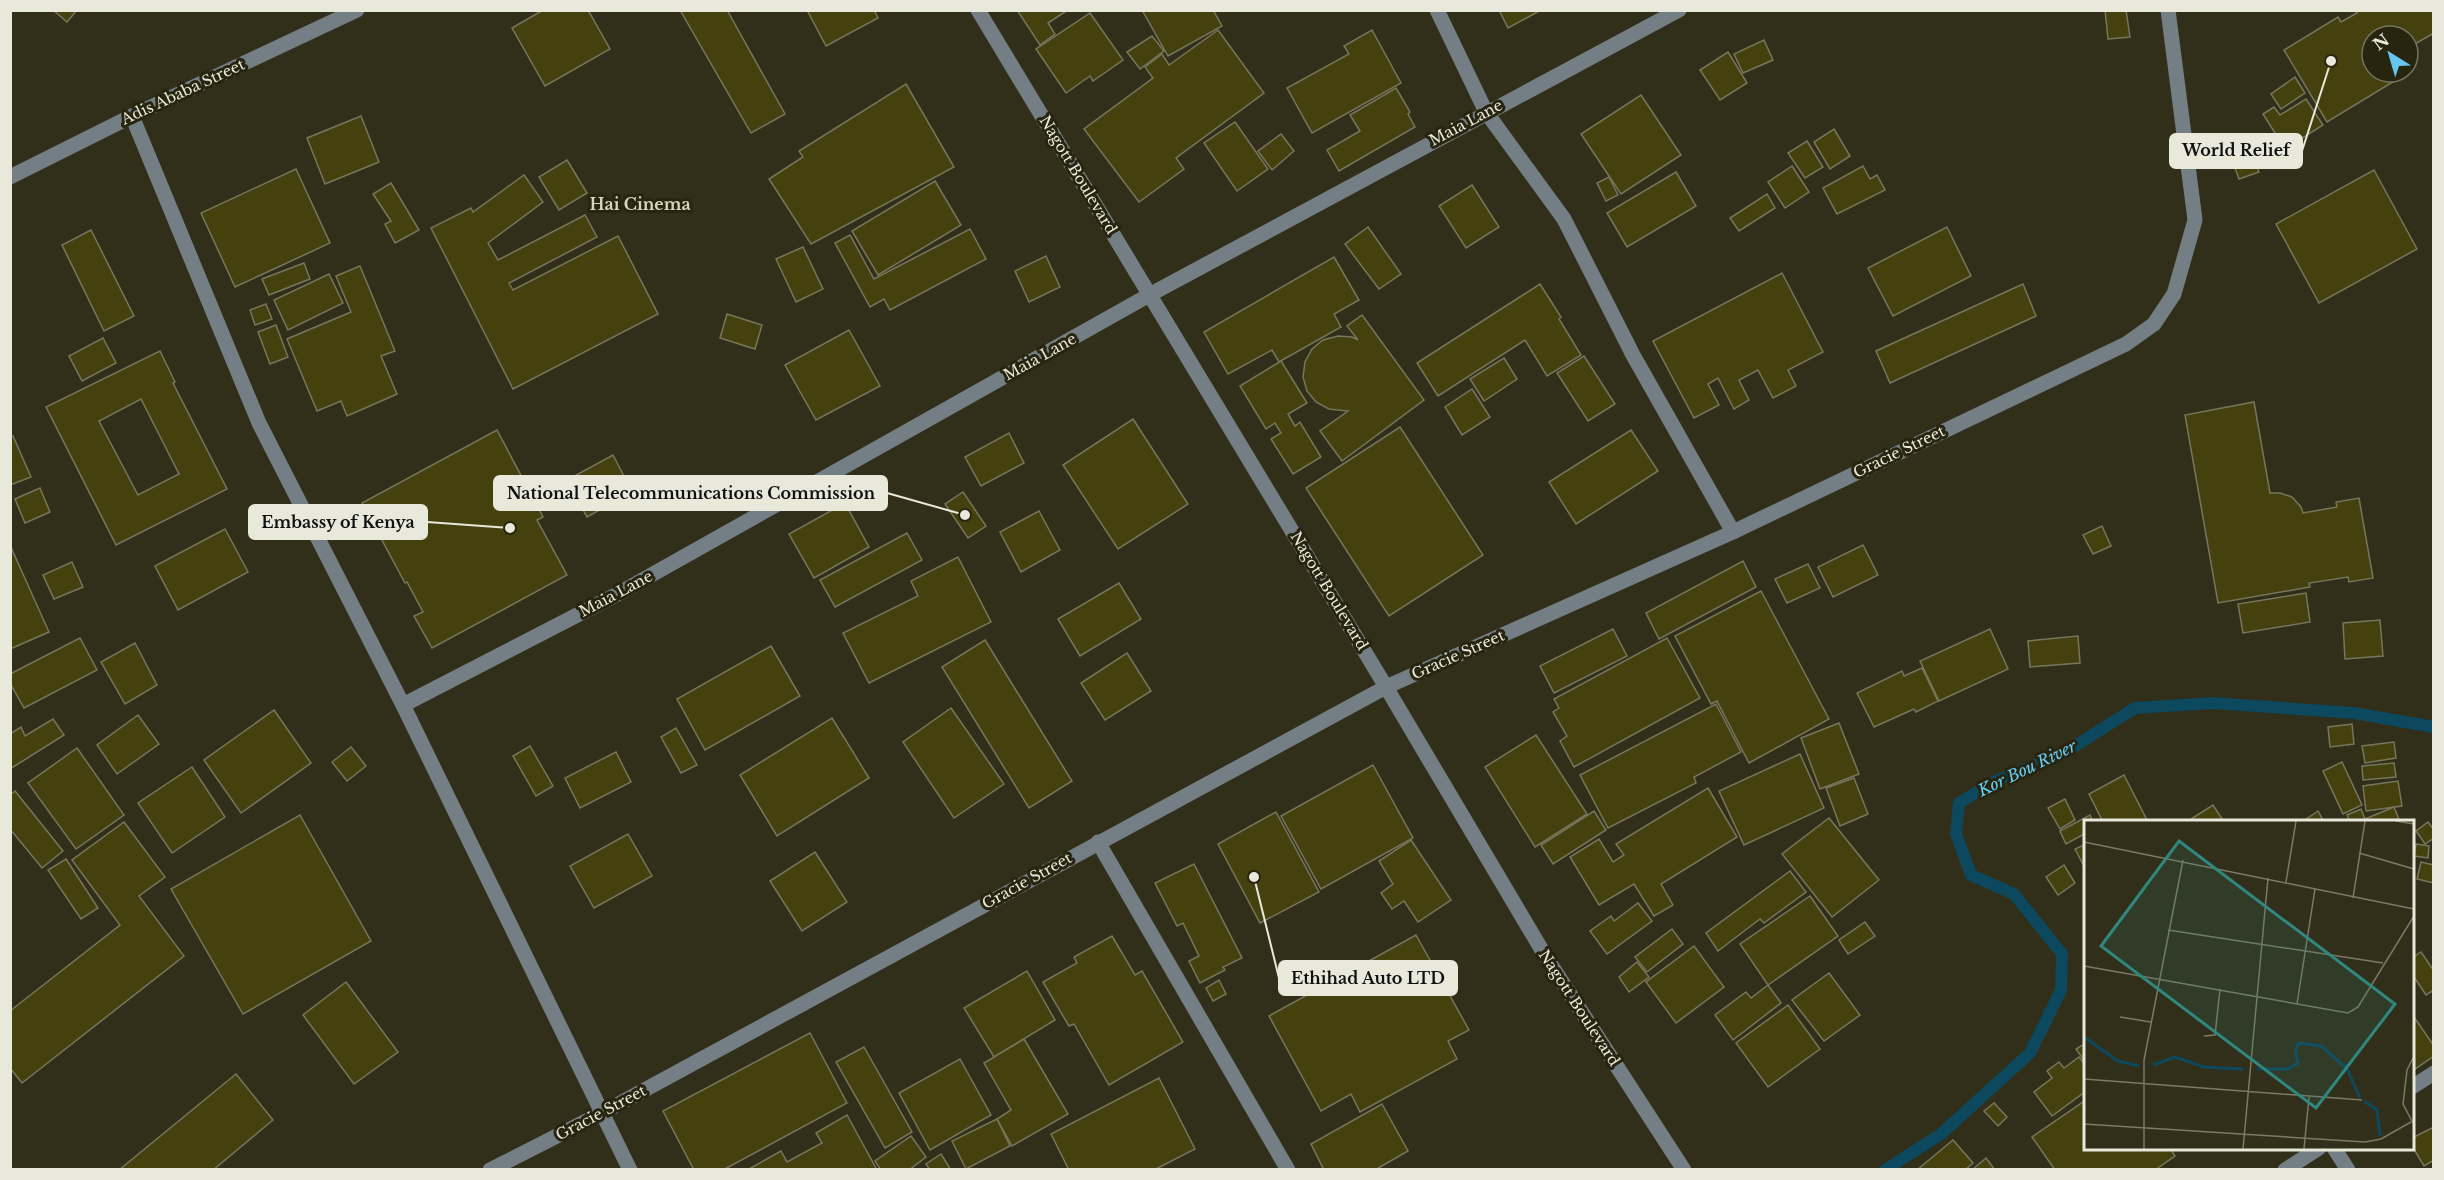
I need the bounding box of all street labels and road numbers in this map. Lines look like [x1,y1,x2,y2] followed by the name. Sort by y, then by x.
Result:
[117,54,248,129] street label: Adis Ababa Street
[1426,95,1506,150] street label: Maia Lane
[1036,112,1121,237] street label: Nagott Boulevard
[1000,329,1080,384] street label: Maia Lane
[1850,421,1948,482] street label: Gracie Street
[1287,528,1372,653] street label: Nagott Boulevard
[576,566,656,621] street label: Maia Lane
[1408,625,1507,683] street label: Gracie Street
[979,848,1075,913] street label: Gracie Street
[1535,946,1624,1069] street label: Nagott Boulevard
[552,1081,650,1144] street label: Gracie Street

